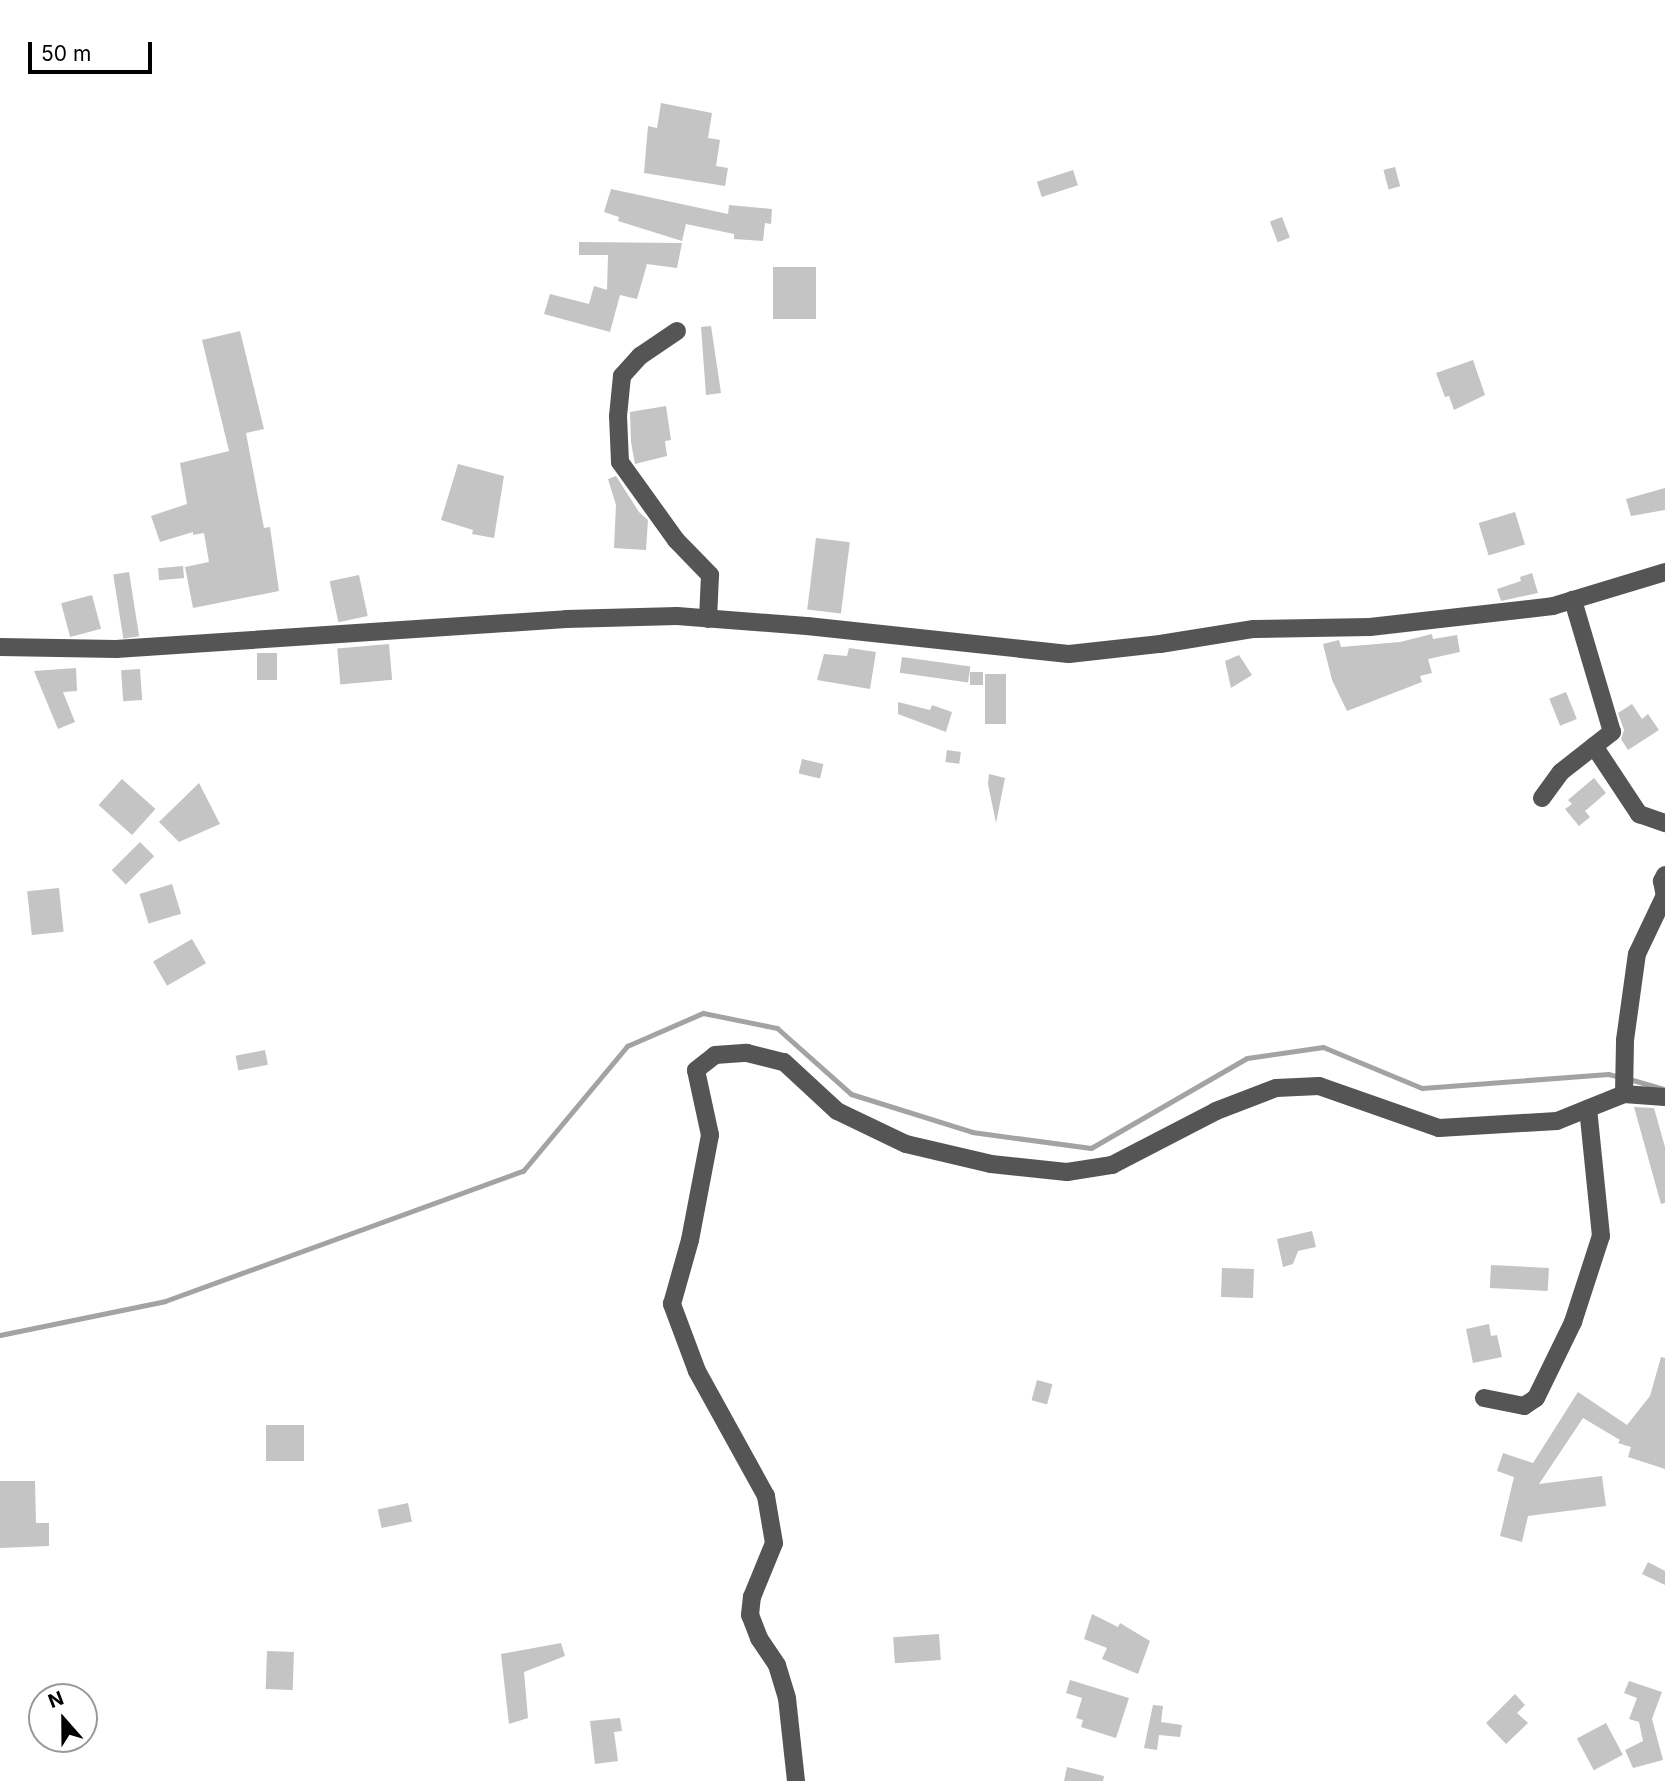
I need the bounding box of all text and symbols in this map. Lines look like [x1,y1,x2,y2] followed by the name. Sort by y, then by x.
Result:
[32,28,156,72] scale bar
[41,41,91,66] text: 50 m
[28,1683,98,1753] north arrow
[45,1686,67,1713] text: N

